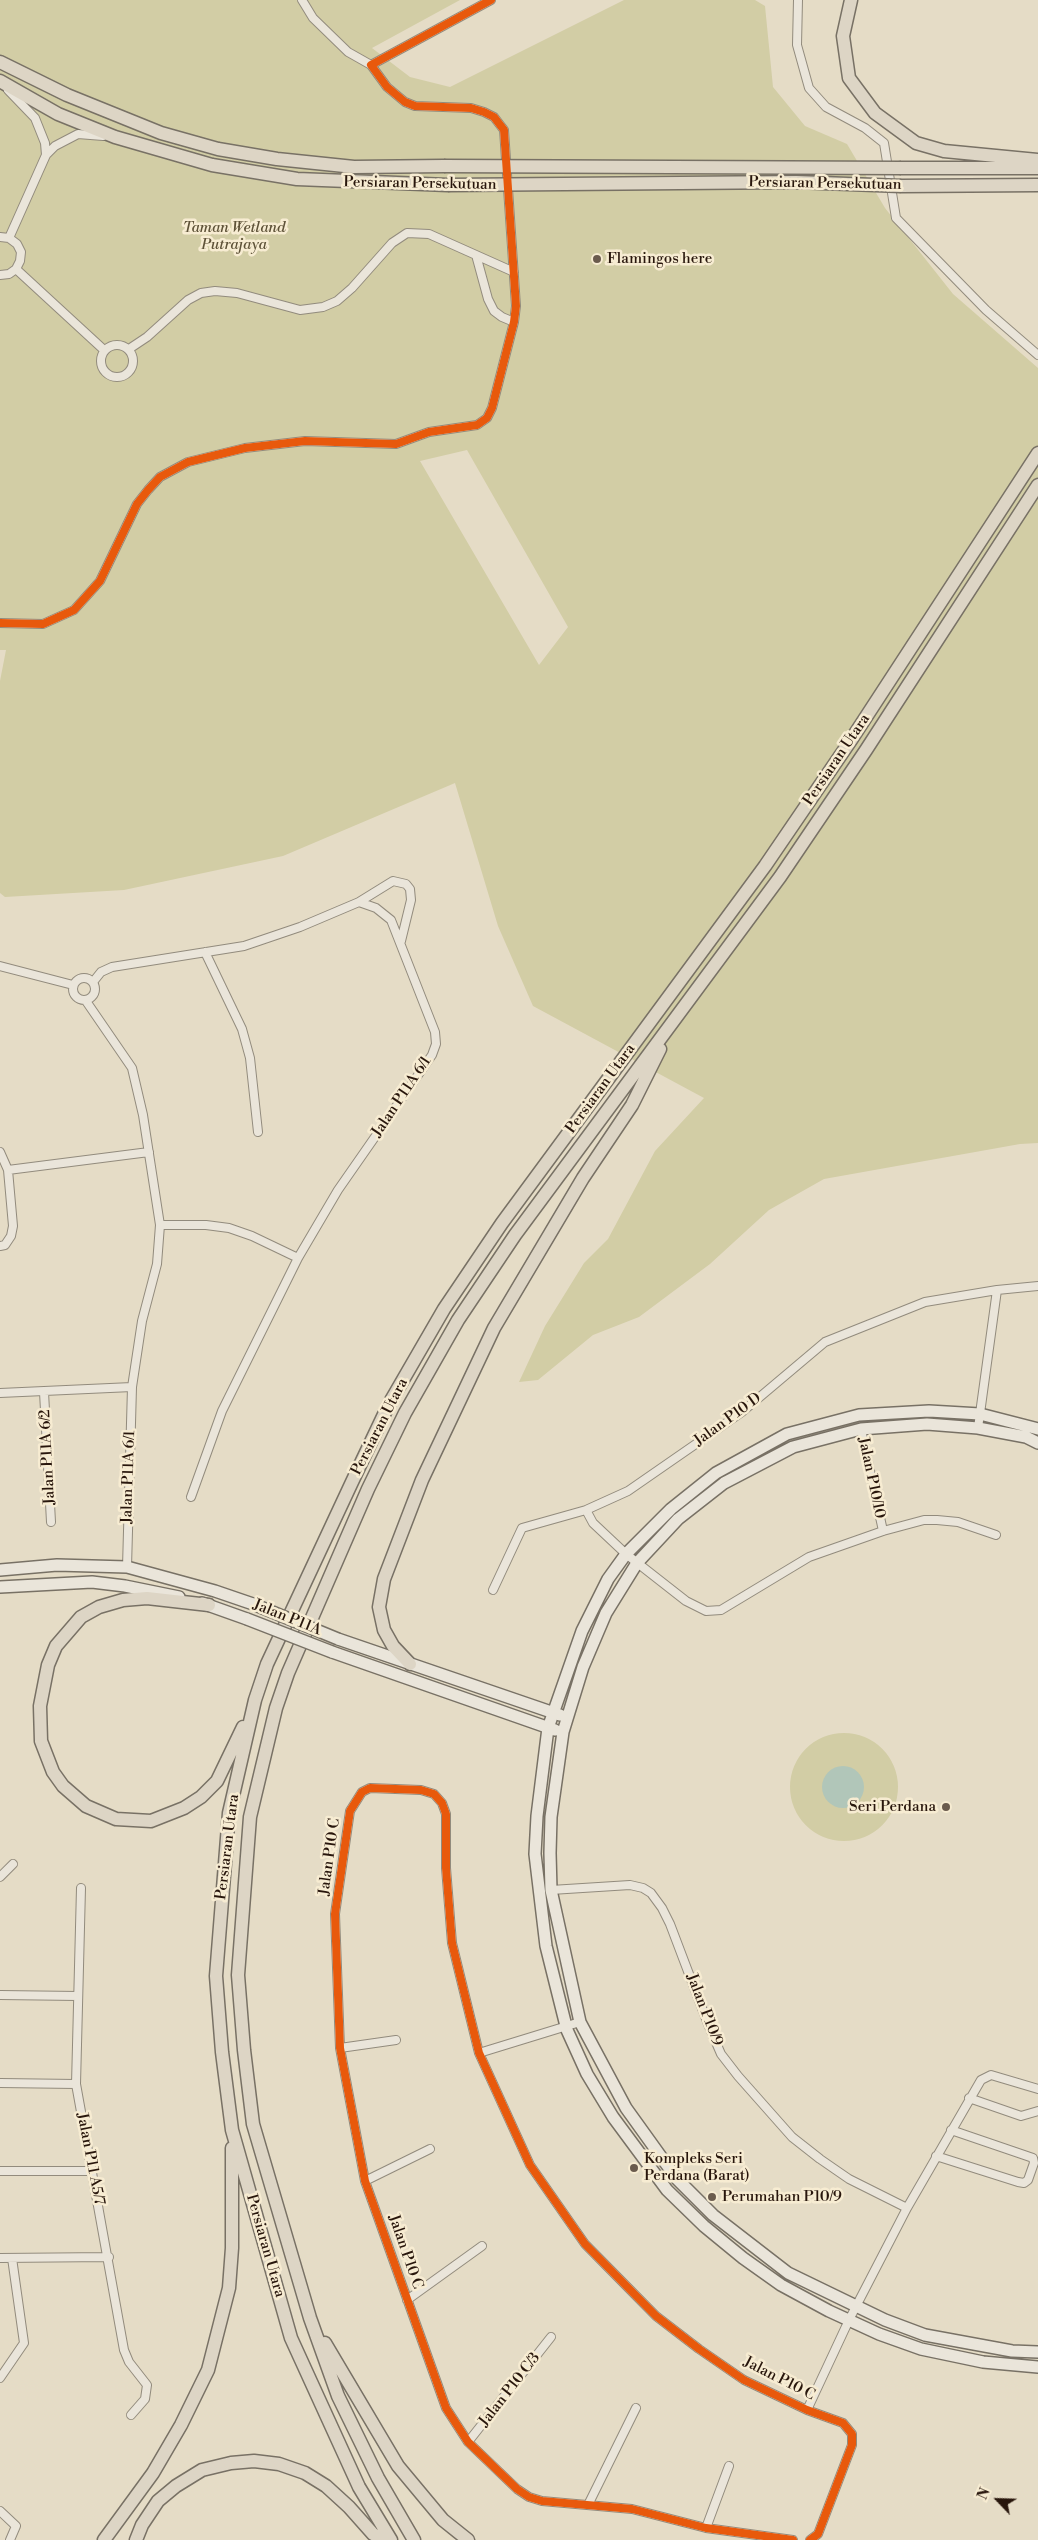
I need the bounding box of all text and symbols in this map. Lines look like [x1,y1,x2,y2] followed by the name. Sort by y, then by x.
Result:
[343,174,497,194] street label: Persiaran Persekutuan
[748,174,902,194] street label: Persiaran Persekutuan
[183,219,285,254] park label: Taman Wetland Putrajaya
[607,250,712,268] place label: Flamingos here
[591,253,603,265] marker: Flamingos here
[800,711,874,809] street label: Persiaran Utara
[562,1041,640,1137] street label: Persiaran Utara
[368,1053,436,1141] street label: Jalan P11A 6/1
[348,1375,412,1479] street label: Persiaran Utara
[691,1390,765,1450] street label: Jalan P10 D
[37,1409,59,1505] street label: Jalan P11A 6/2
[118,1430,140,1524] street label: Jalan P11A 6/1
[854,1436,888,1520] street label: Jalan P10/10
[250,1596,324,1640] street label: Jalan P11A
[213,1793,243,1901] street label: Persiaran Utara
[849,1798,936,1816] place label: Seri Perdana
[940,1801,952,1813] marker: Seri Perdana
[316,1817,344,1897] street label: Jalan P10 C
[682,1971,726,2049] street label: Jalan P10/9
[72,2111,108,2207] street label: Jalan P11 A5/7
[644,2150,750,2185] place label: Kompleks Seri Perdana (Barat)
[628,2162,640,2174] marker: Kompleks Seri Perdana (Barat)
[722,2188,842,2206] place label: Perumahan P10/9
[706,2191,718,2203] marker: Perumahan P10/9
[242,2192,288,2300] street label: Persiaran Utara
[384,2212,426,2292] street label: Jalan P10 C
[476,2350,544,2430] street label: Jalan P10 C/3
[740,2353,818,2405] street label: Jalan P10 C
[973,2475,1023,2525] north arrow
[974,2485,995,2503] text: N

